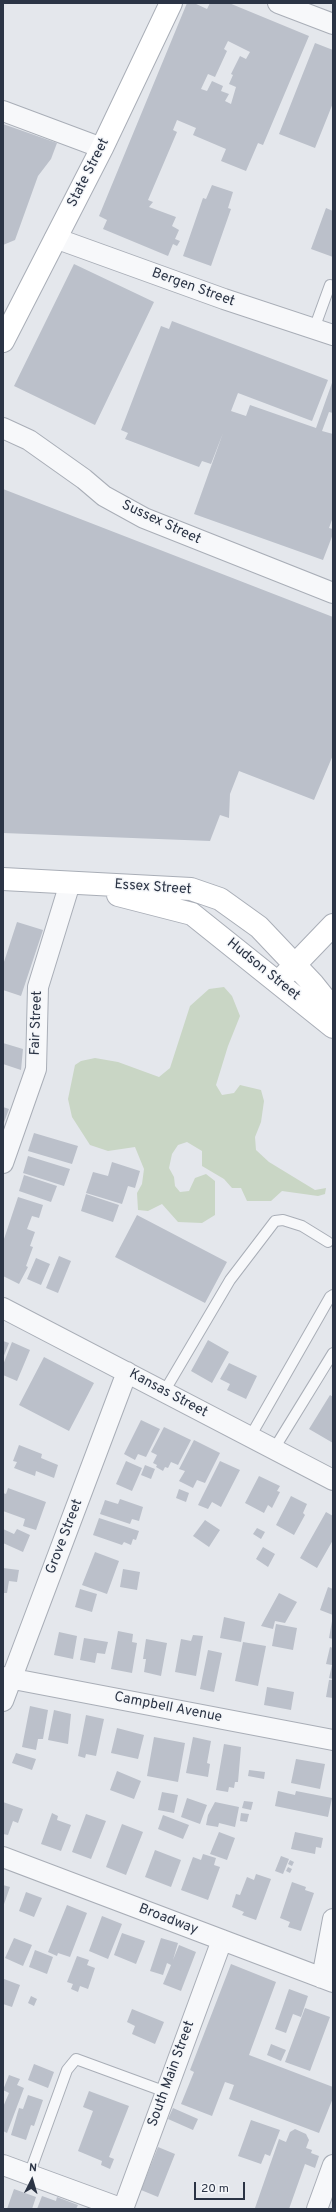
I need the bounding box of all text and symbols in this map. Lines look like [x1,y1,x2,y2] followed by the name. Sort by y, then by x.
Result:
[64,136,114,210] street label: State Street
[149,265,237,311] street label: Bergen Street
[119,497,203,549] street label: Sussex Street
[114,877,192,899] street label: Essex Street
[223,935,303,1005] street label: Hudson Street
[27,990,47,1056] street label: Fair Street
[126,1366,210,1422] street label: Kansas Street
[43,1497,87,1577] street label: Grove Street
[113,1689,223,1727] street label: Campbell Avenue
[136,1901,200,1939] street label: Broadway
[145,2019,199,2129] street label: South Main Street
[12,2160,52,2200] north arrow
[28,2161,38,2175] text: N
[196,2174,247,2200] scale bar
[201,2181,229,2197] text: 20 m

